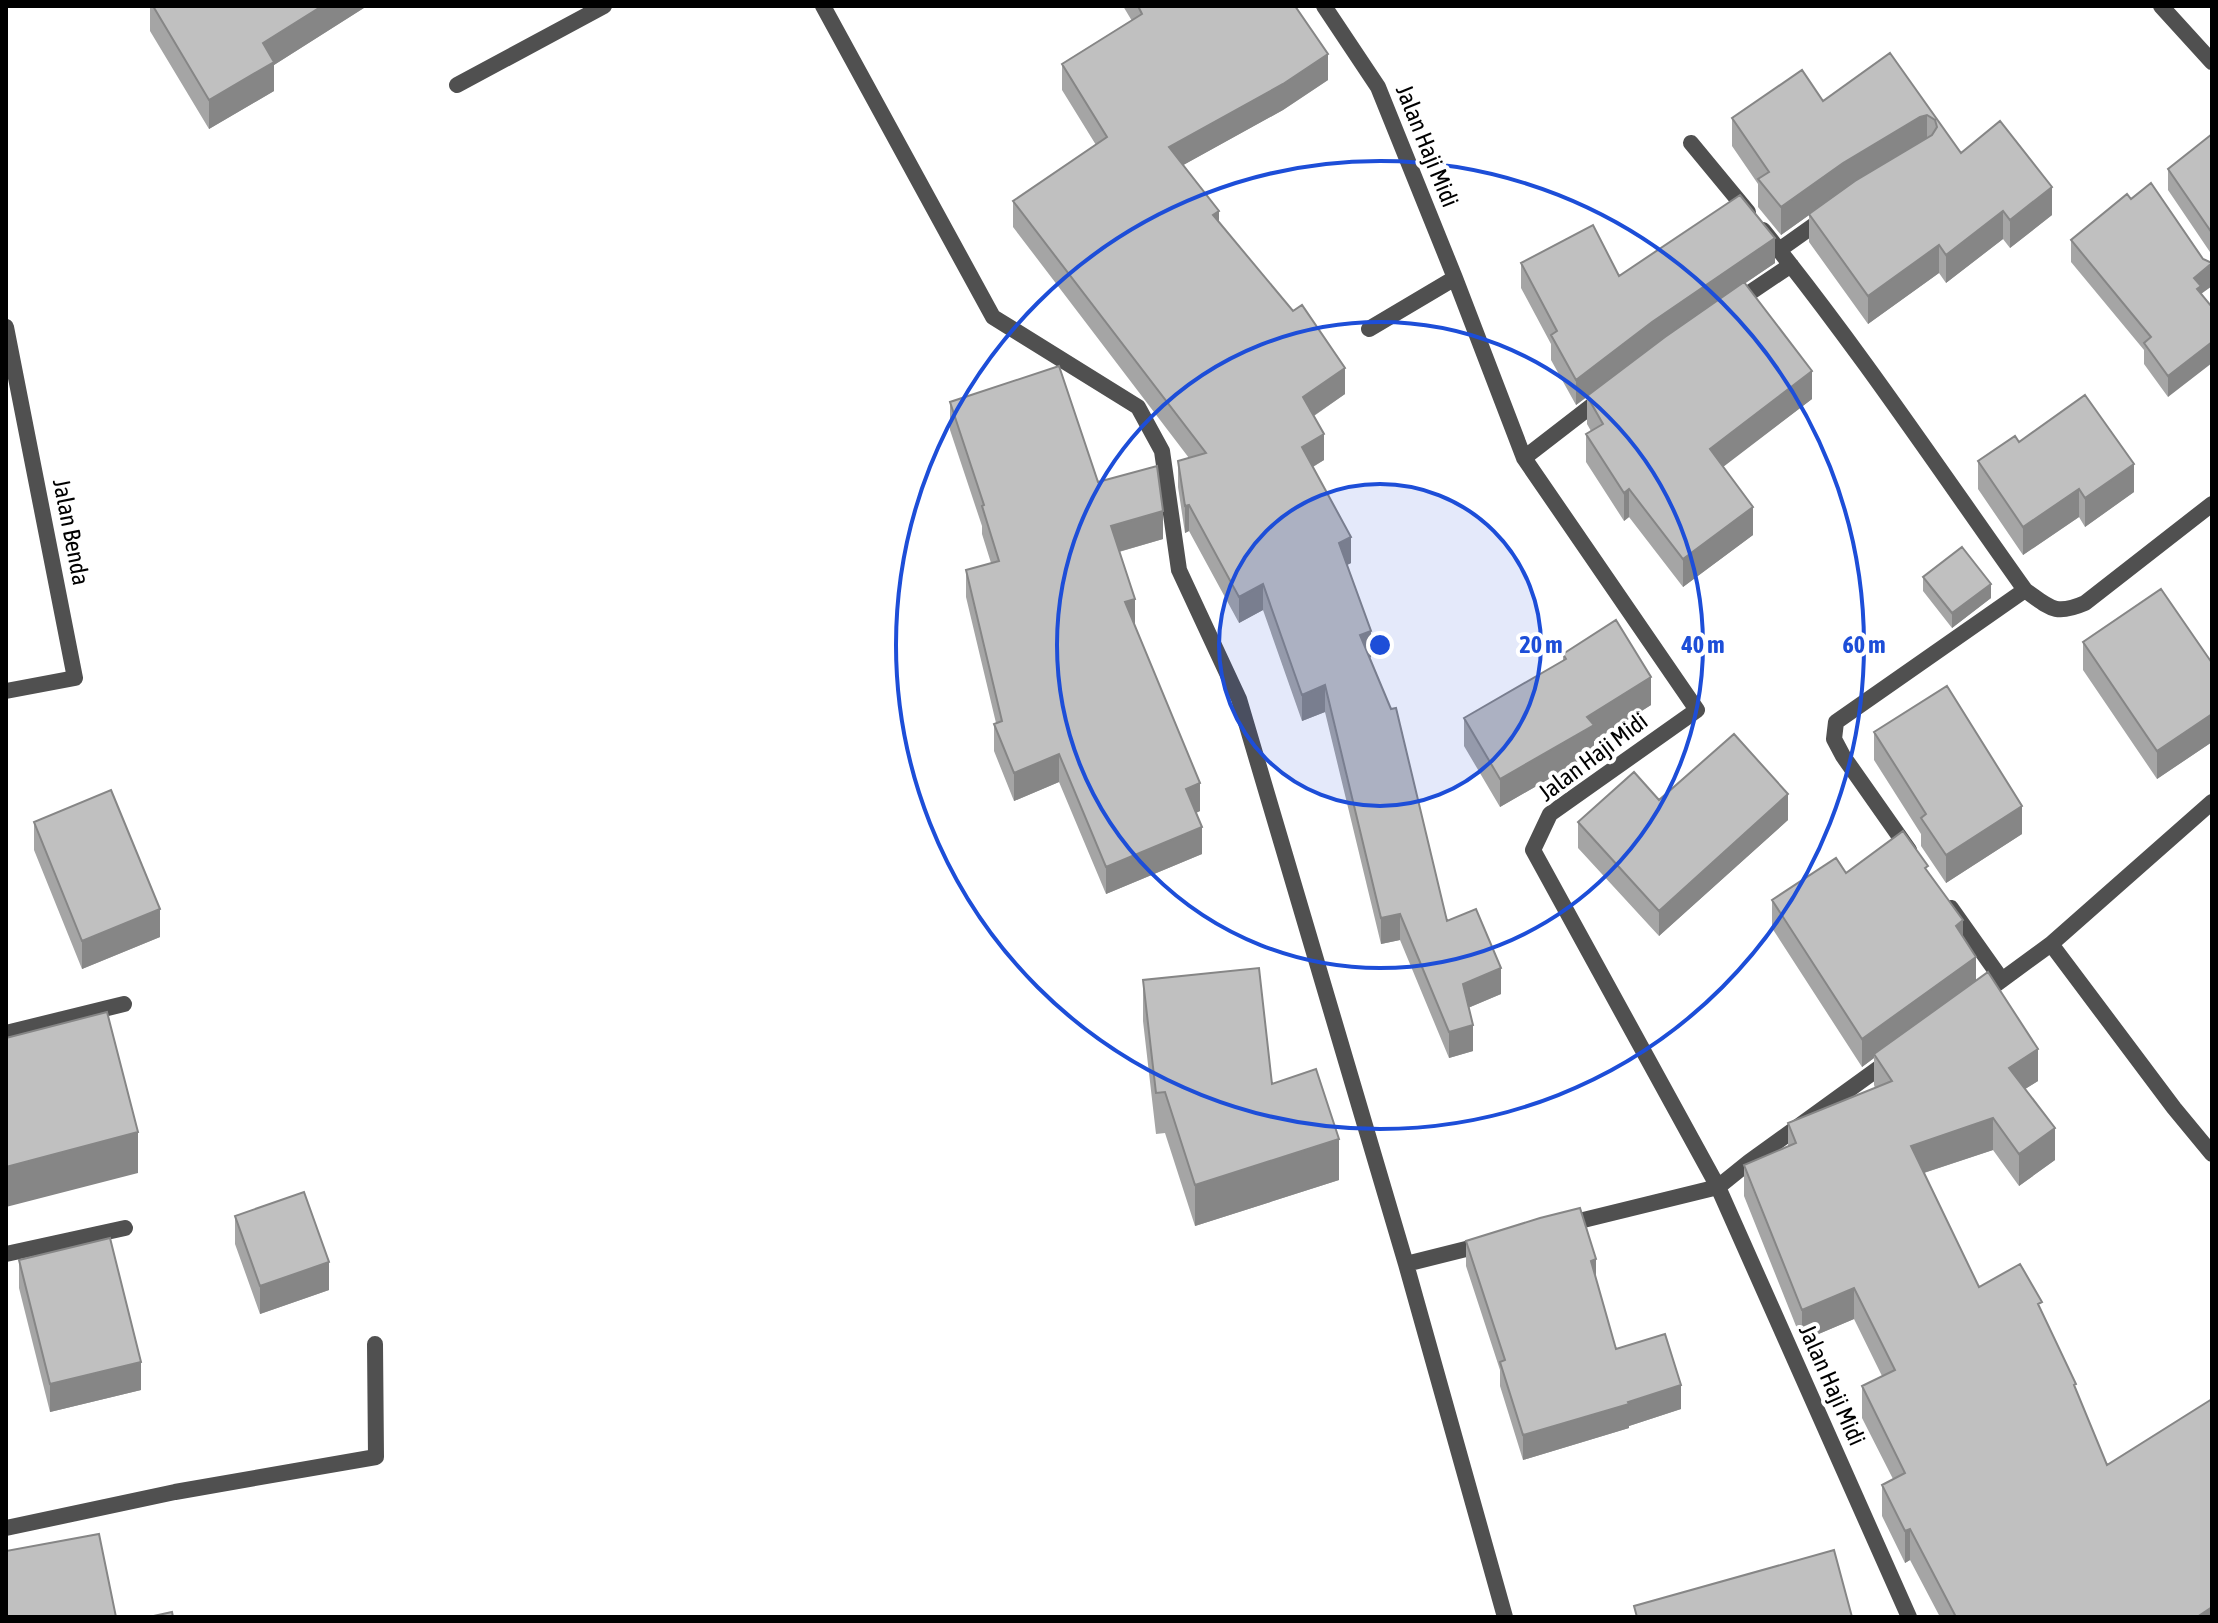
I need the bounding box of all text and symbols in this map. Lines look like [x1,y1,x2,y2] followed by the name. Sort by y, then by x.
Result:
[1391,81,1464,211] street label: Jalan Haji Midi
[48,476,95,587] street label: Jalan Benda
[1366,631,1394,659] centre of rings
[1519,631,1563,658] text: 20 m
[1680,631,1725,658] text: 40 m
[1842,631,1886,658] text: 60 m
[1533,707,1652,806] street label: Jalan Haji Midi
[1794,1320,1871,1449] street label: Jalan Haji Midi

